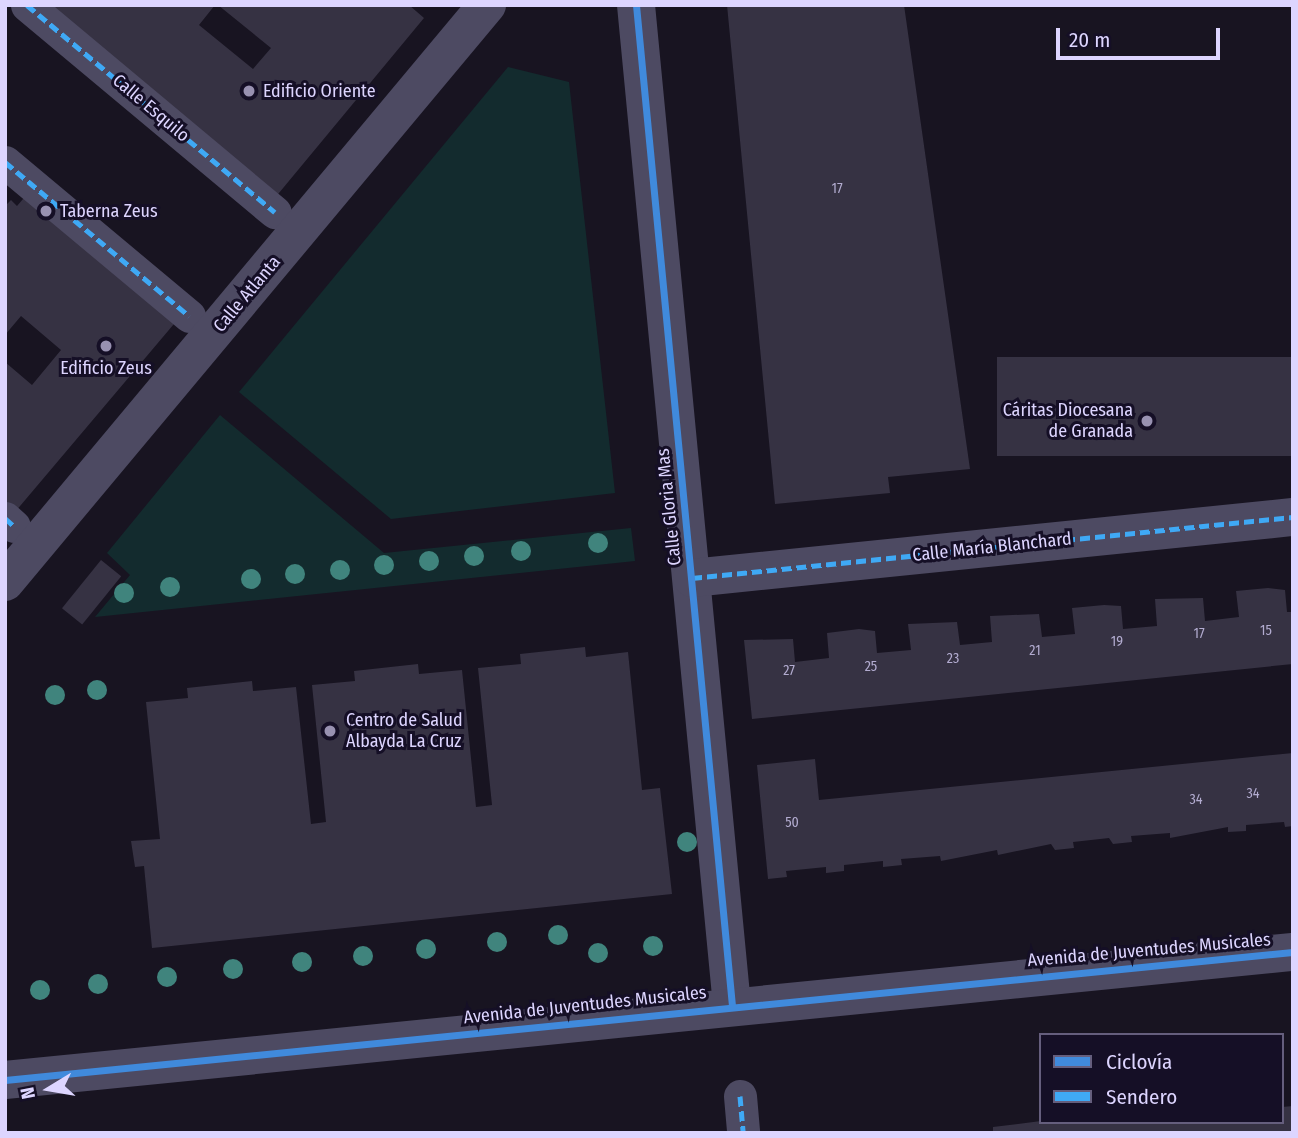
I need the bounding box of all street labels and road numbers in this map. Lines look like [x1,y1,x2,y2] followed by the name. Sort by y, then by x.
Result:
[108,70,194,146] street label: Calle Esquilo
[209,251,285,337] street label: Calle Atlanta
[652,447,686,567] street label: Calle Gloria Mas
[911,528,1073,566] street label: Calle María Blanchard
[1027,929,1271,971] street label: Avenida de Juventudes Musicales
[463,982,707,1028] street label: Avenida de Juventudes Musicales

